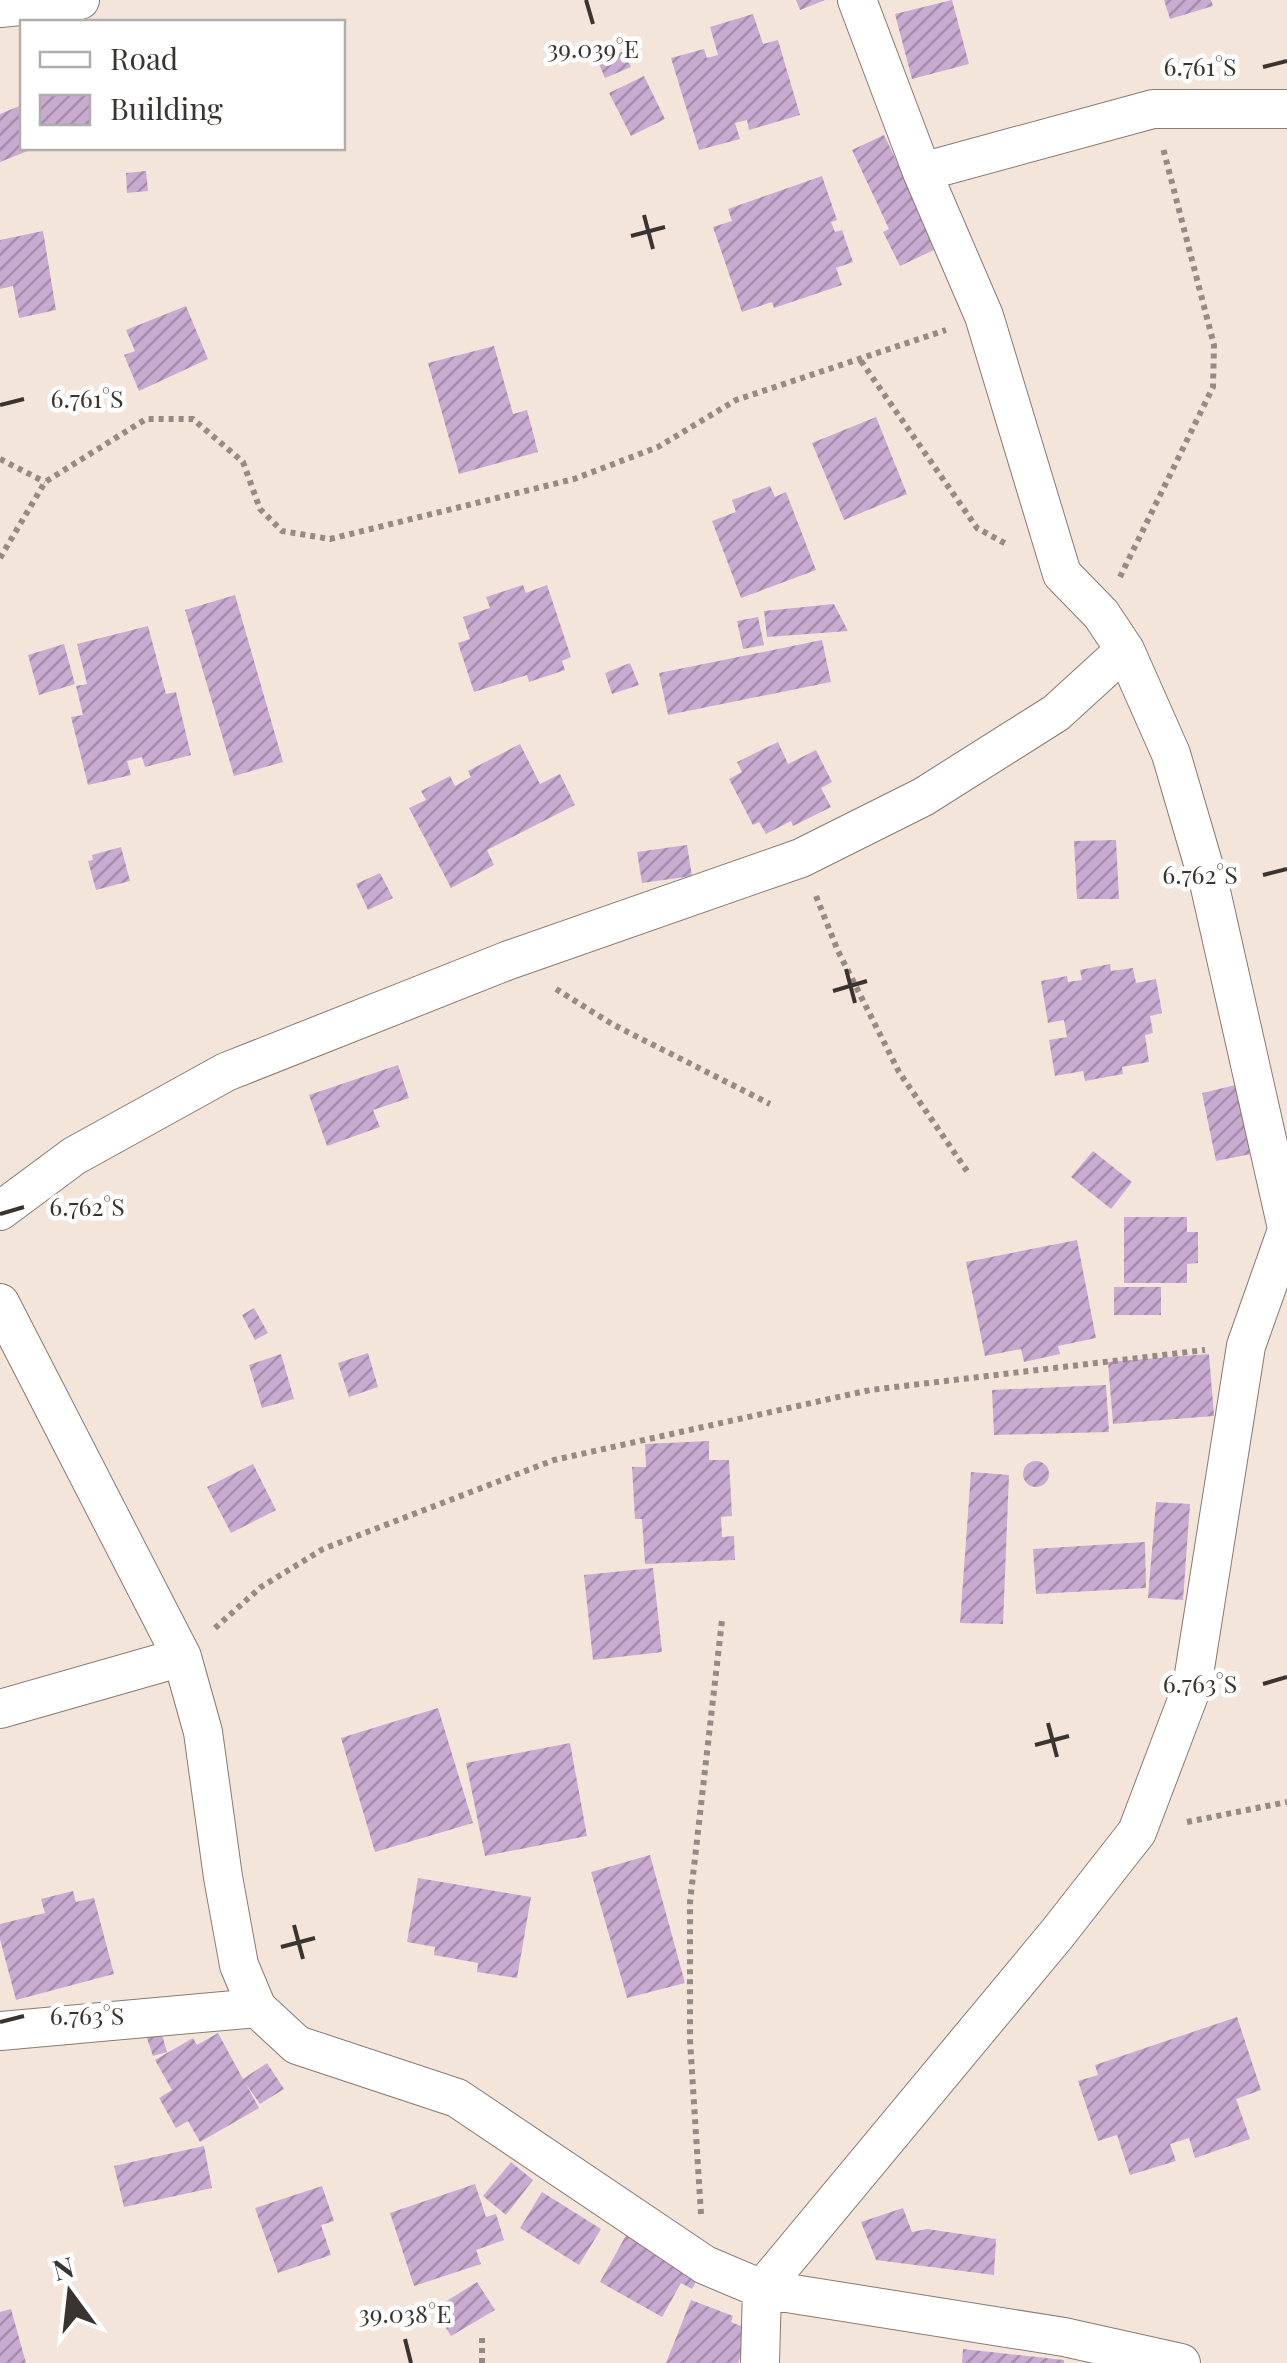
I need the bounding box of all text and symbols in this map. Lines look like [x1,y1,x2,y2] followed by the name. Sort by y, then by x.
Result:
[20,20,345,150] legend
[547,31,639,64] text: 39.039°E
[110,38,178,78] text: Road
[1163,49,1237,82] text: 6.761°S
[110,88,223,128] text: Building
[50,381,124,414] text: 6.761°S
[1162,857,1238,890] text: 6.762°S
[49,1189,125,1222] text: 6.762°S
[1163,1666,1237,1699] text: 6.763°S
[50,1998,124,2031] text: 6.763°S
[20,2243,120,2343] north arrow
[49,2247,78,2288] text: N
[358,2296,452,2329] text: 39.038°E

